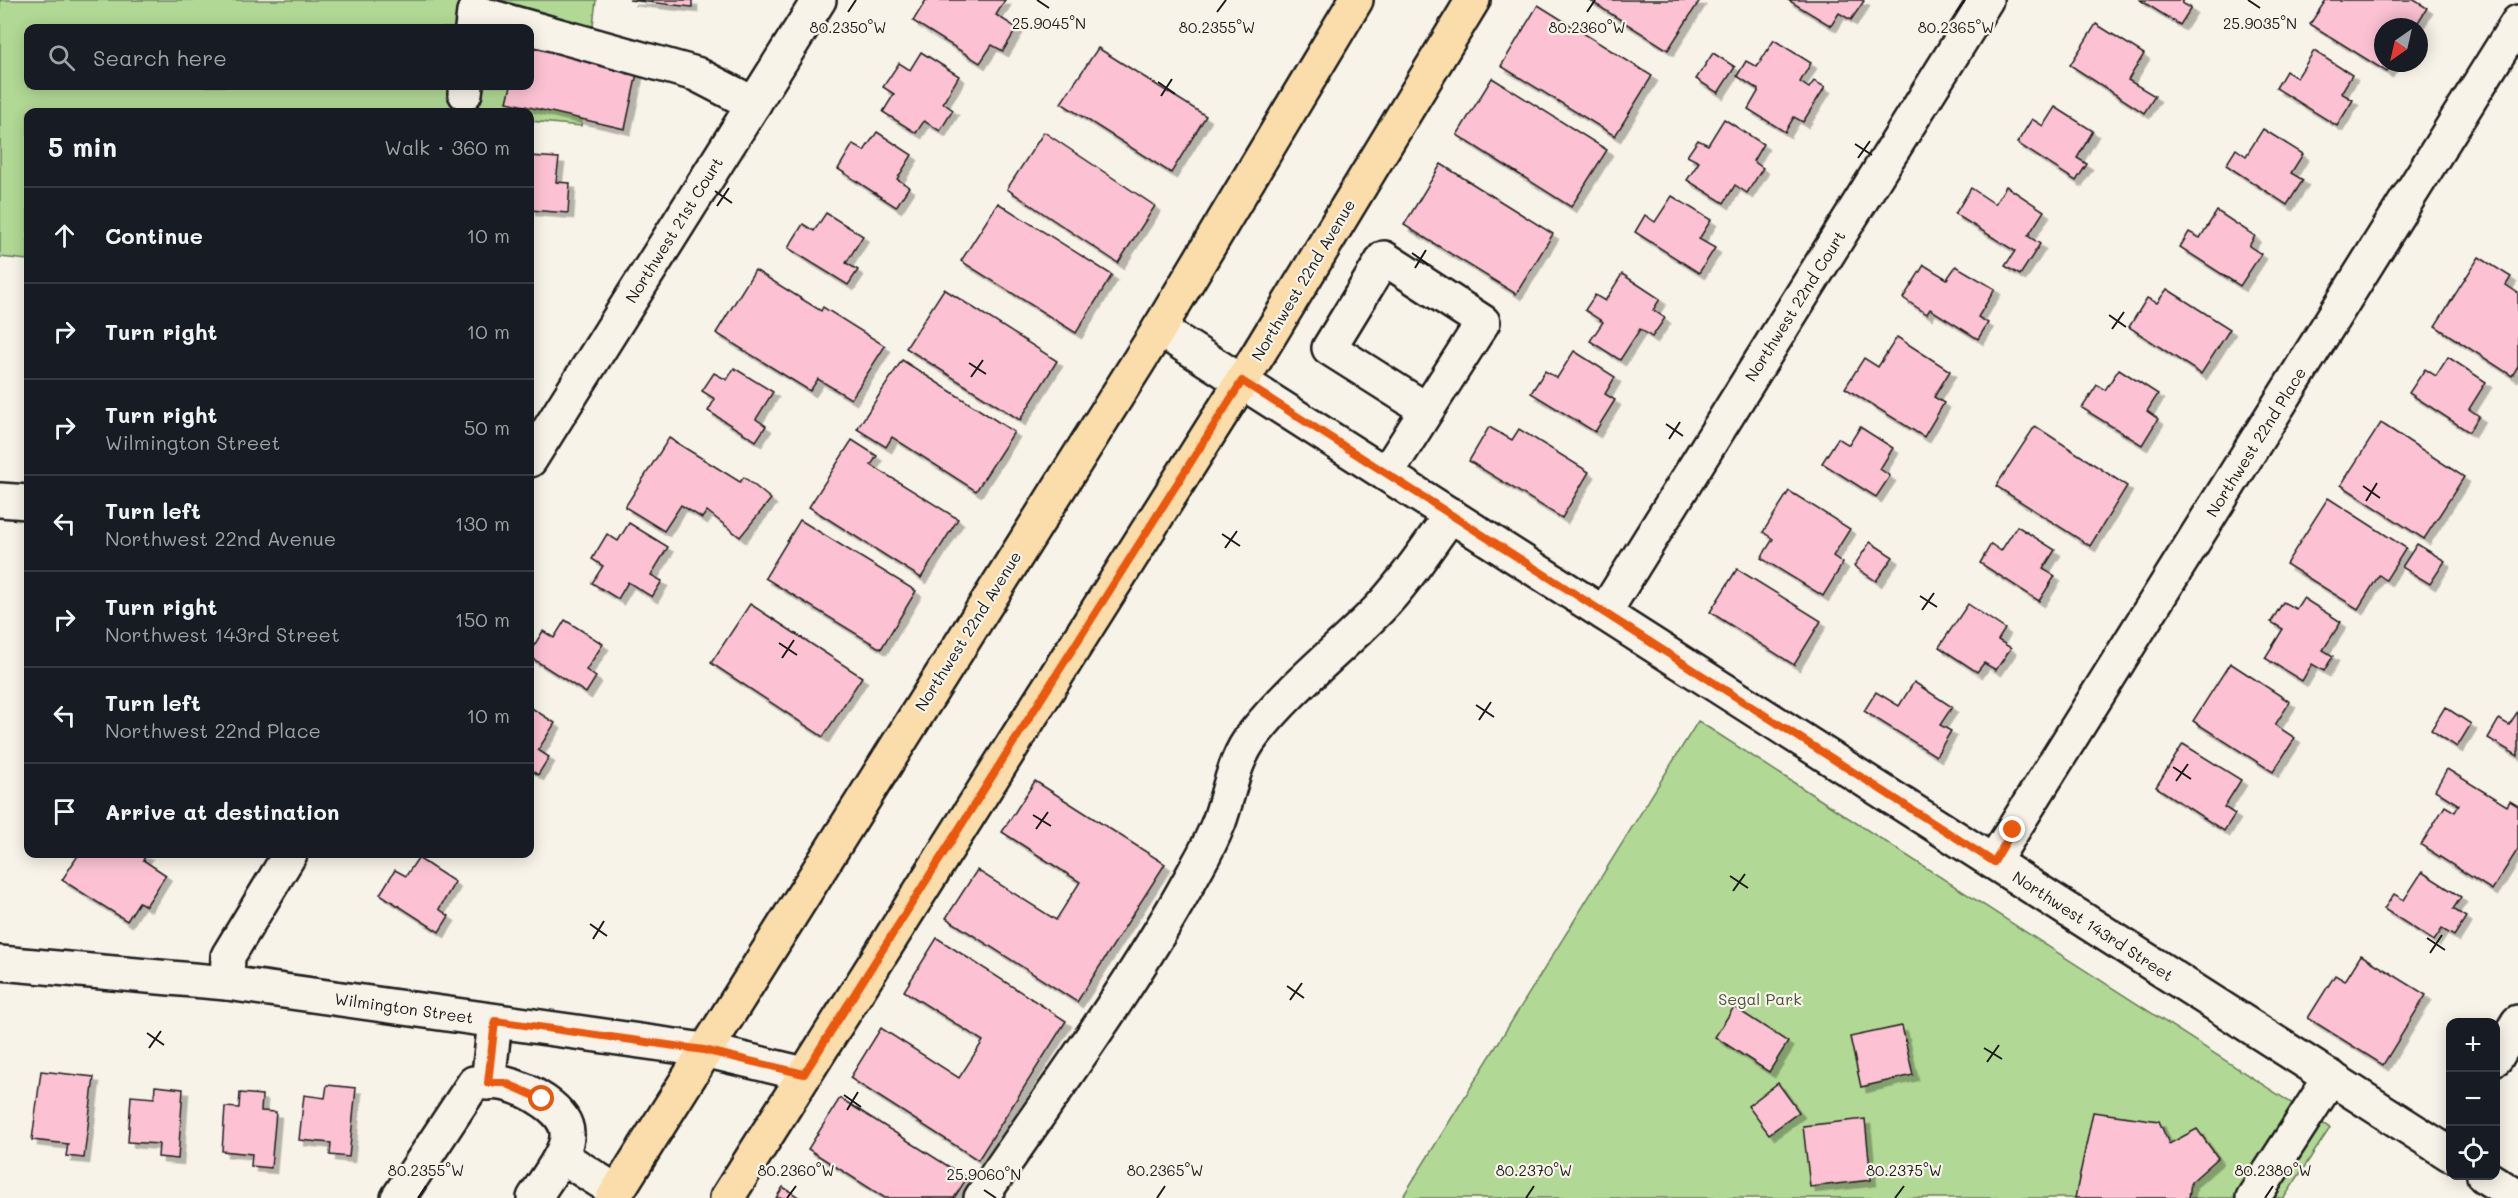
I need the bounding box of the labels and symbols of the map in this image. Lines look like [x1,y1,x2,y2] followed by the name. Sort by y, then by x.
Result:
[1012,13,1086,33] text: 25.9045°N
[2223,13,2297,33] text: 25.9035°N
[810,17,886,37] text: 80.2350°W
[1179,17,1255,37] text: 80.2355°W
[1548,17,1626,37] text: 80.2360°W
[1918,17,1994,37] text: 80.2365°W
[2374,18,2428,72] north arrow
[620,153,727,307] street label: Northwest 21st Court
[1246,195,1359,364] street label: Northwest 22nd Avenue
[1739,226,1850,385] street label: Northwest 22nd Court
[2201,363,2310,521] street label: Northwest 22nd Place
[910,547,1025,715] street label: Northwest 22nd Avenue
[1999,816,2025,842] route end
[2009,866,2178,986] street label: Northwest 143rd Street
[333,987,475,1028] street label: Wilmington Street
[1718,988,1802,1009] park label: Segal Park
[528,1085,554,1111] route start
[388,1160,464,1180] text: 80.2355°W
[757,1160,835,1180] text: 80.2360°W
[1127,1160,1203,1180] text: 80.2365°W
[1496,1160,1572,1180] text: 80.2370°W
[1866,1160,1942,1180] text: 80.2375°W
[2234,1160,2312,1180] text: 80.2380°W
[947,1164,1021,1184] text: 25.9060°N

